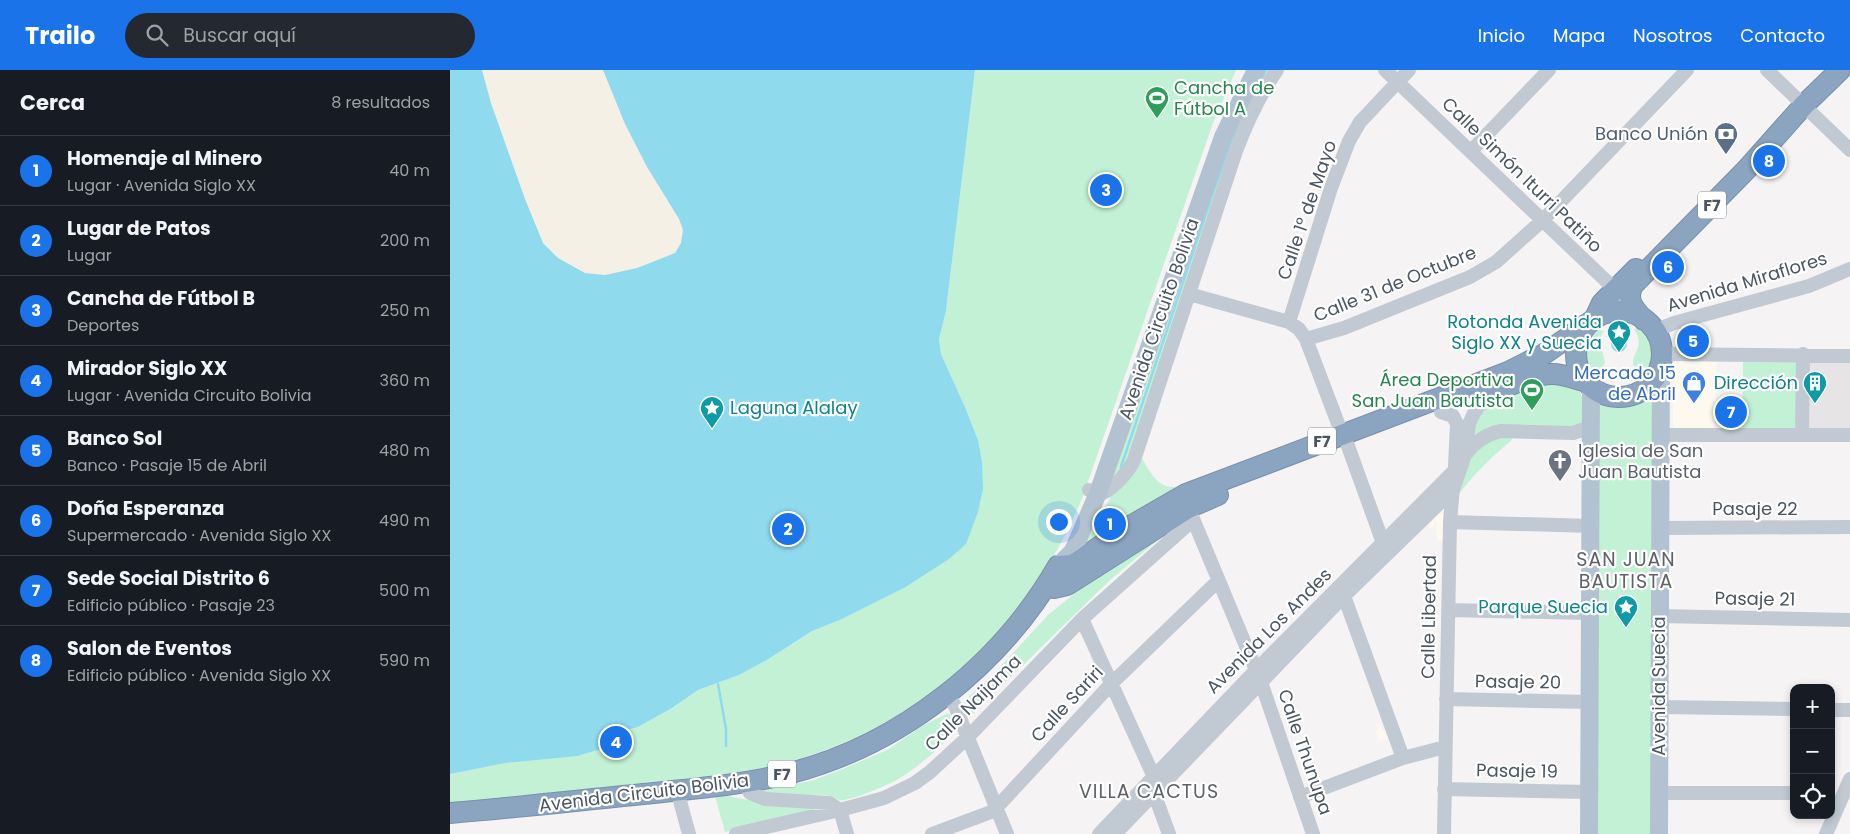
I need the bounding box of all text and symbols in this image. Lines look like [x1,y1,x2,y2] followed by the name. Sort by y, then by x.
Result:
[125,13,475,58] search box
[25,19,95,52] text: Trailo
[143,21,171,49] icon: search
[183,22,296,49] text: Buscar aquí
[1478,23,1525,48] text: Inicio
[1553,23,1605,48] text: Mapa
[1633,23,1712,48] text: Nosotros
[1740,23,1825,48] text: Contacto
[1174,75,1274,121] place label: Cancha de Fútbol A
[1144,85,1170,119] sports icon: Cancha de Fútbol A
[20,88,85,117] text: Cerca
[331,91,430,114] text: 8 resultados
[1437,91,1608,258] street label: Calle Simón Iturri Patiño
[1595,121,1708,146] place label: Banco Unión
[1713,121,1739,155] bank icon: Banco Unión
[1271,137,1342,283] street label: Calle 1° de Mayo
[1753,142,1785,180] pin: 8
[67,145,262,172] text: Homenaje al Minero
[33,159,39,182] text: 1
[389,159,430,182] text: 40 m
[1090,171,1122,209] pin: 3
[67,174,256,197] text: Lugar · Avenida Siglo XX
[1698,192,1726,218] road number: F7
[67,215,211,242] text: Lugar de Patos
[1112,215,1205,423] street label: Avenida Circuito Bolivia
[31,229,41,252] text: 2
[380,229,430,252] text: 200 m
[1310,239,1480,328] street label: Calle 31 de Octubre
[67,244,112,267] text: Lugar
[1664,245,1830,318] street label: Avenida Miraflores
[1652,248,1684,286] pin: 6
[67,285,255,312] text: Cancha de Fútbol B
[31,299,41,322] text: 3
[380,299,430,322] text: 250 m
[1447,309,1602,355] place label: Rotonda Avenida Siglo XX y Suecia
[67,314,139,337] text: Deportes
[1606,319,1632,353] place icon: Rotonda Avenida Siglo XX y Suecia
[1677,322,1709,360] pin: 5
[67,355,227,382] text: Mirador Siglo XX
[1574,360,1676,406] place label: Mercado 15 de Abril
[1352,367,1514,413] place label: Área Deportiva San Juan Bautista
[31,369,41,392] text: 4
[380,369,430,392] text: 360 m
[1681,370,1707,404] shop icon: Mercado 15 de Abril
[1714,370,1798,395] place label: Dirección
[1802,370,1828,404] building icon: Dirección
[1519,377,1545,411] sports icon: Área Deportiva San Juan Bautista
[67,384,312,407] text: Lugar · Avenida Circuito Bolivia
[1715,393,1747,431] pin: 7
[699,395,725,429] place icon: Laguna Alalay
[730,395,858,420] place label: Laguna Alalay
[67,425,162,452] text: Banco Sol
[1308,428,1336,454] road number: F7
[1578,438,1703,484] place label: Iglesia de San Juan Bautista
[31,439,41,462] text: 5
[379,439,430,462] text: 480 m
[1547,448,1573,482] church icon: Iglesia de San Juan Bautista
[67,454,267,477] text: Banco · Pasaje 15 de Abril
[67,495,224,522] text: Doña Esperanza
[1712,496,1798,521] street label: Pasaje 22
[1094,505,1126,543] pin: 1
[31,509,41,532] text: 6
[379,509,430,532] text: 490 m
[1046,509,1072,535] your location
[772,510,804,548] pin: 2
[67,524,331,547] text: Supermercado · Avenida Siglo XX
[1576,546,1676,595] district label: SAN JUAN BAUTISTA
[1415,555,1442,679] street label: Calle Libertad
[1200,562,1337,699] street label: Avenida Los Andes
[67,565,270,592] text: Sede Social Distrito 6
[32,579,40,602] text: 7
[379,579,430,602] text: 500 m
[1714,585,1796,612] street label: Pasaje 21
[67,594,275,617] text: Edificio público · Pasaje 23
[1478,594,1608,619] place label: Parque Suecia
[1613,594,1639,628] place icon: Parque Suecia
[1646,616,1671,756] street label: Avenida Suecia
[67,635,232,662] text: Salon de Eventos
[31,649,41,672] text: 8
[379,649,430,672] text: 590 m
[919,649,1027,757] street label: Calle Naijama
[1025,660,1108,747] street label: Calle Sariri
[67,664,331,687] text: Edificio público · Avenida Siglo XX
[1475,668,1561,695] street label: Pasaje 20
[1790,684,1835,819] map controls
[1790,684,1835,729] button: +
[1272,686,1339,818] street label: Calle Thunupa
[600,723,632,761] pin: 4
[1790,729,1835,774] button: −
[1476,757,1558,784] street label: Pasaje 19
[768,761,796,788] road number: F7
[538,767,750,818] street label: Avenida Circuito Bolivia
[1790,774,1835,819] button: locate
[1079,778,1219,805] district label: VILLA CACTUS

